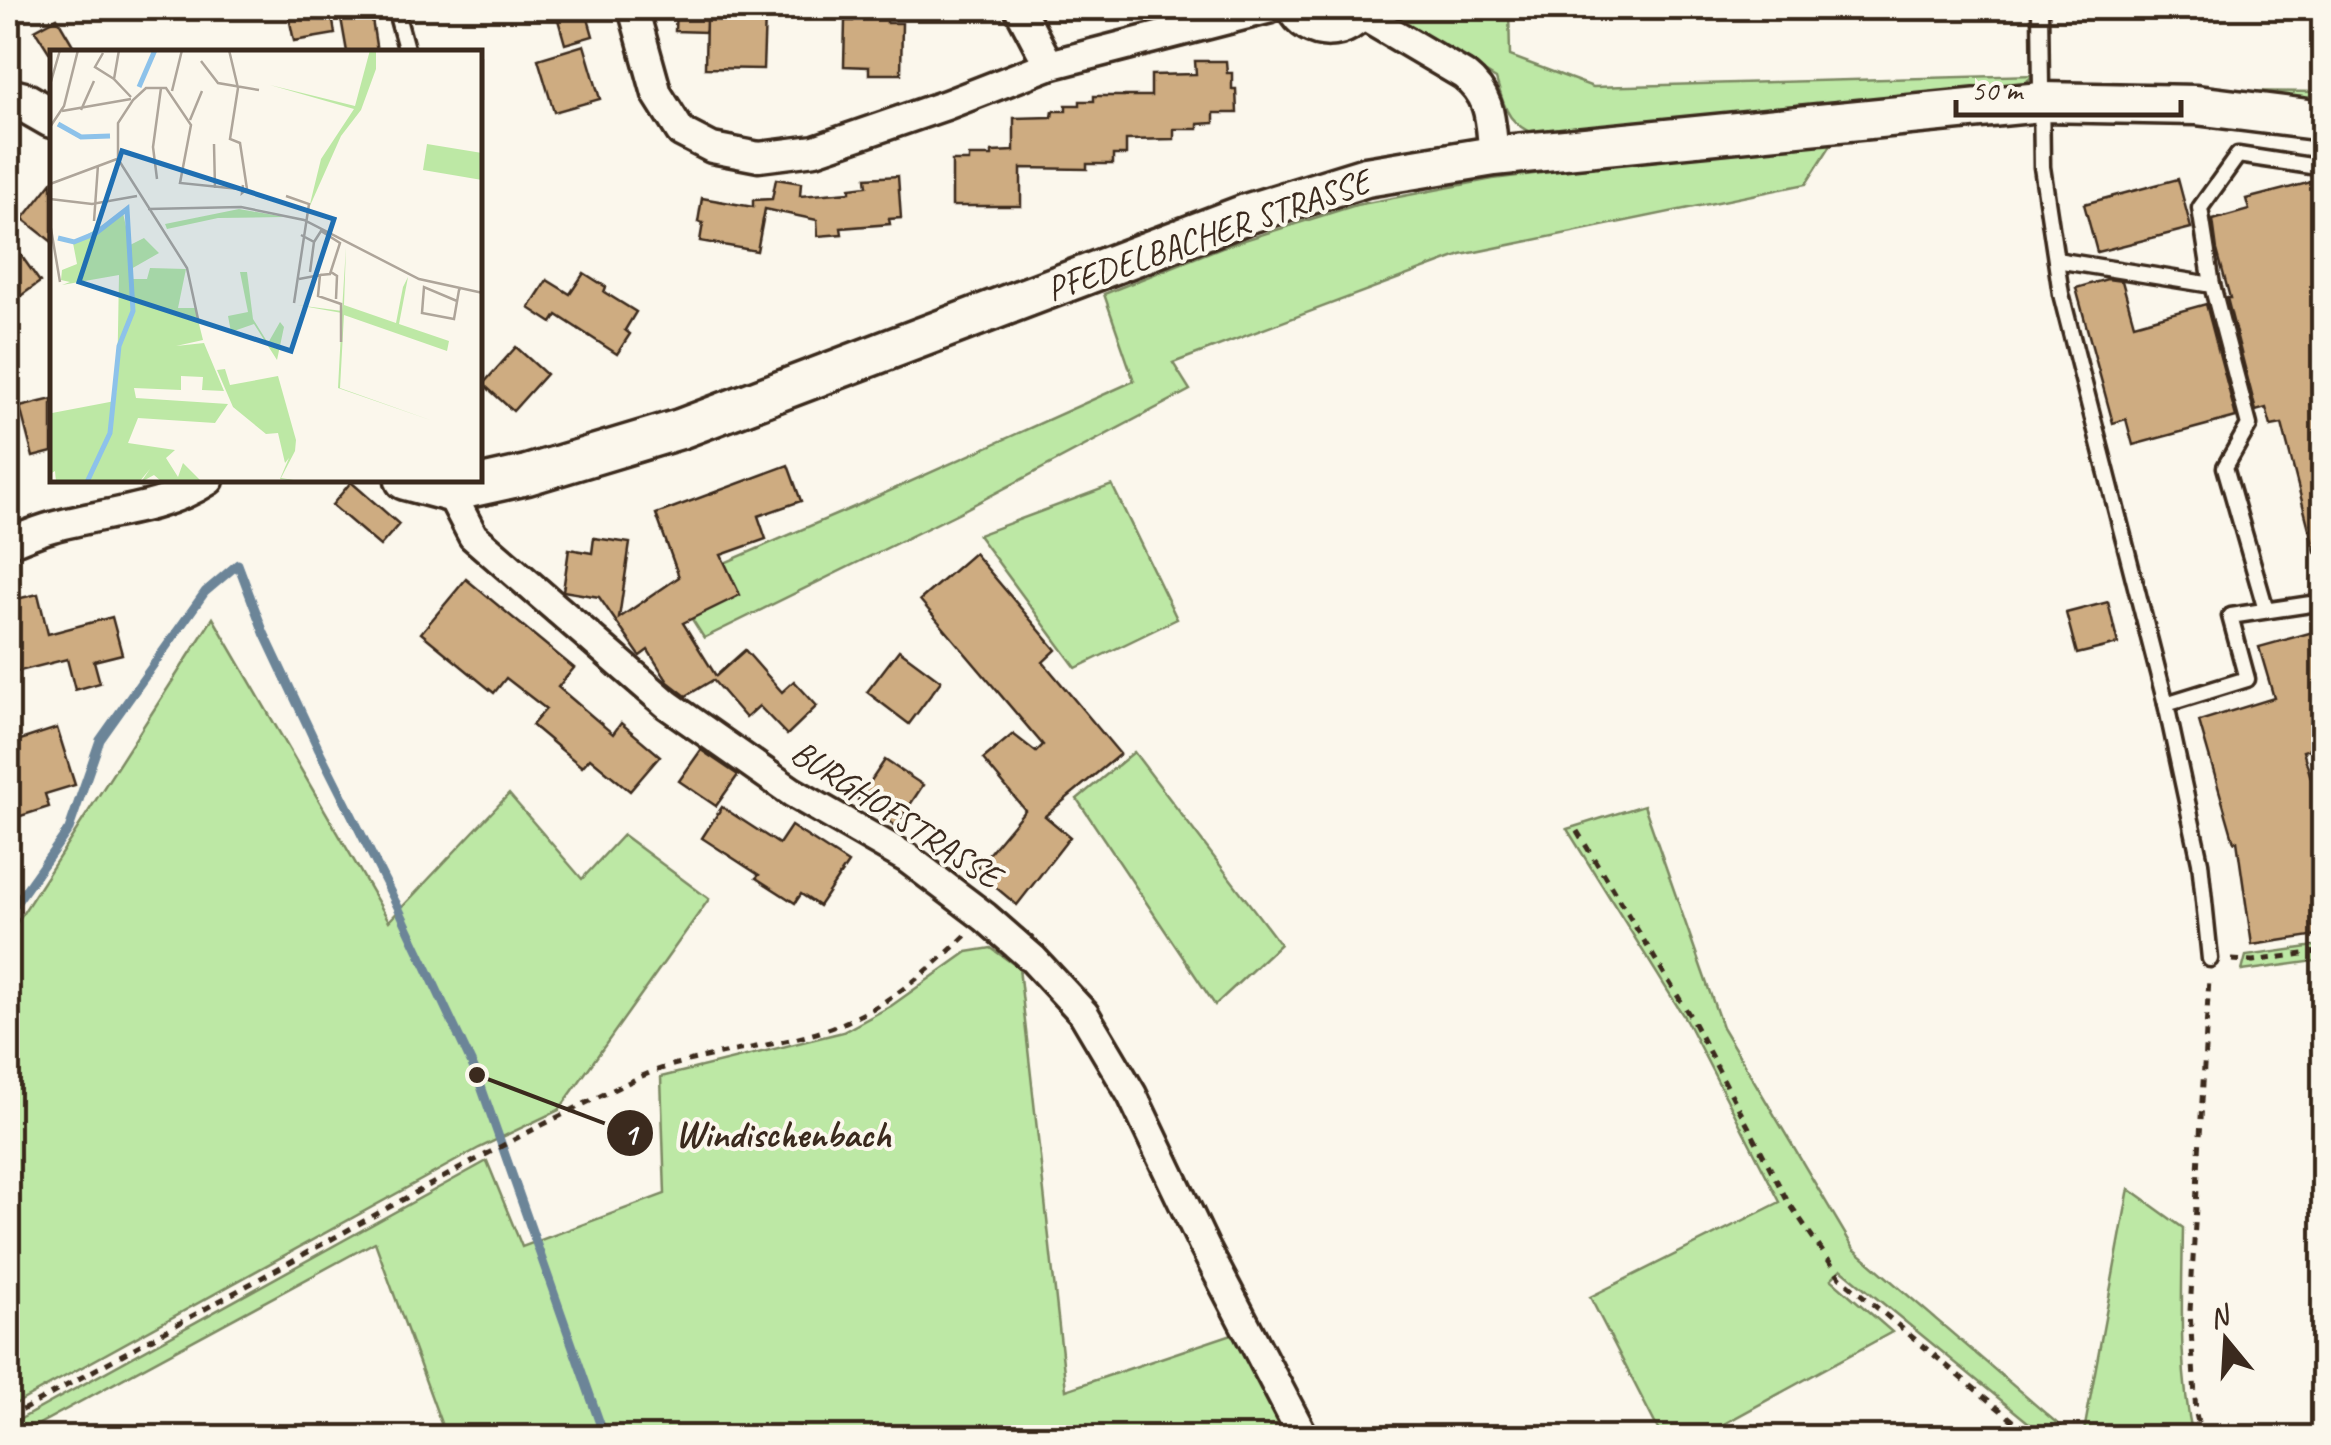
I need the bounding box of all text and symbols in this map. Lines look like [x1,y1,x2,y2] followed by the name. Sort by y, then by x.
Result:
[50,50,482,482] inset map
[1956,55,2181,117] scale bar
[1971,71,2024,109] text: 50 m
[1040,157,1380,311] street label: PFEDELBACHER STRASSE
[783,730,1013,901] street label: BURGHOFSTRASSE
[605,1099,911,1167] callout: Windischenbach
[675,1111,892,1158] text: Windischenbach
[623,1115,640,1153] text: 1
[2176,1290,2276,1390] north arrow
[2205,1296,2237,1336] text: N

